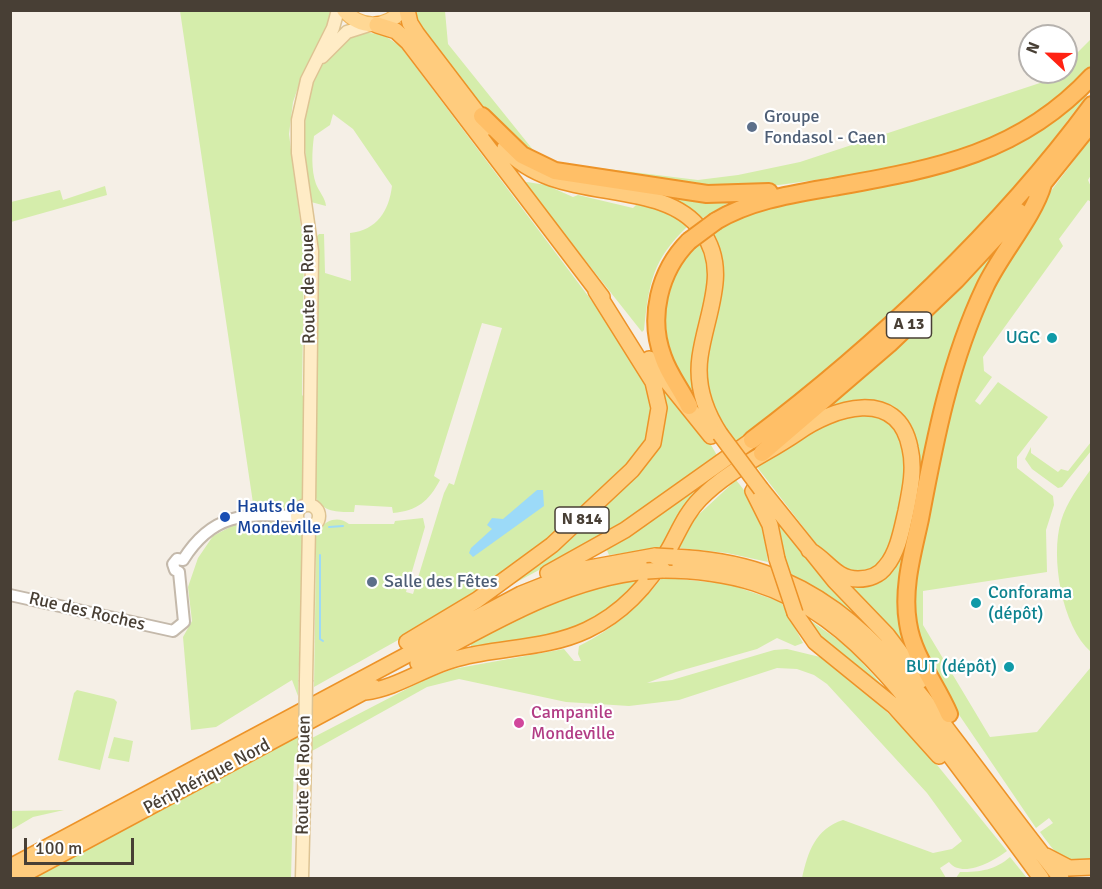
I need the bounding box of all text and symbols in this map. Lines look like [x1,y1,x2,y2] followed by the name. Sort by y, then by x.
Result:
[1018,24,1078,84] north arrow
[1022,39,1045,57] text: N
[764,106,886,148] place label: Groupe Fondasol - Caen
[745,120,759,134] marker: Groupe Fondasol - Caen
[297,224,321,344] street label: Route de Rouen
[886,312,932,338] road number: A 13
[1006,327,1040,349] place label: UGC
[1045,331,1059,345] marker: UGC
[237,496,321,538] place label: Hauts de Mondeville
[555,507,609,533] road number: N 814
[218,510,232,524] marker: Hauts de Mondeville
[384,571,498,593] place label: Salle des Fêtes
[365,575,379,589] marker: Salle des Fêtes
[988,582,1072,624] place label: Conforama (dépôt)
[27,588,147,636] street label: Rue des Roches
[969,596,983,610] marker: Conforama (dépôt)
[906,656,997,678] place label: BUT (dépôt)
[1002,660,1016,674] marker: BUT (dépôt)
[531,702,615,744] place label: Campanile Mondeville
[292,715,316,835] street label: Route de Rouen
[512,716,526,730] marker: Campanile Mondeville
[140,734,274,820] street label: Périphérique Nord
[27,826,136,864] scale bar
[35,837,82,859] text: 100 m

